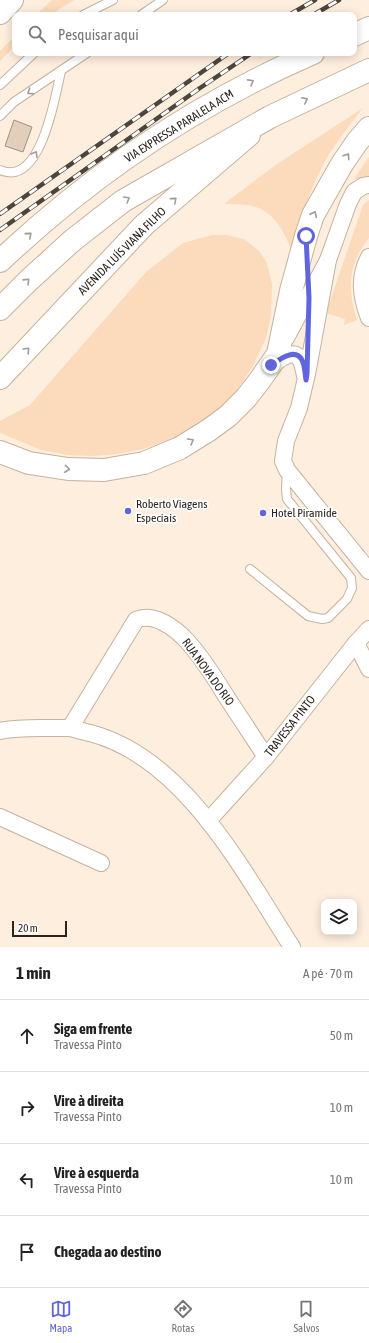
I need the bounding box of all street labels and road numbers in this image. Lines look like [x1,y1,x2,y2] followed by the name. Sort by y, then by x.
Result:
[122,87,236,165] street label: VIA EXPRESSA PARALELA ACM
[75,204,169,298] street label: AVENIDA LUÍS VIANA FILHO
[179,636,237,708] street label: RUA NOVA DO RIO
[262,693,318,759] street label: TRAVESSA PINTO

